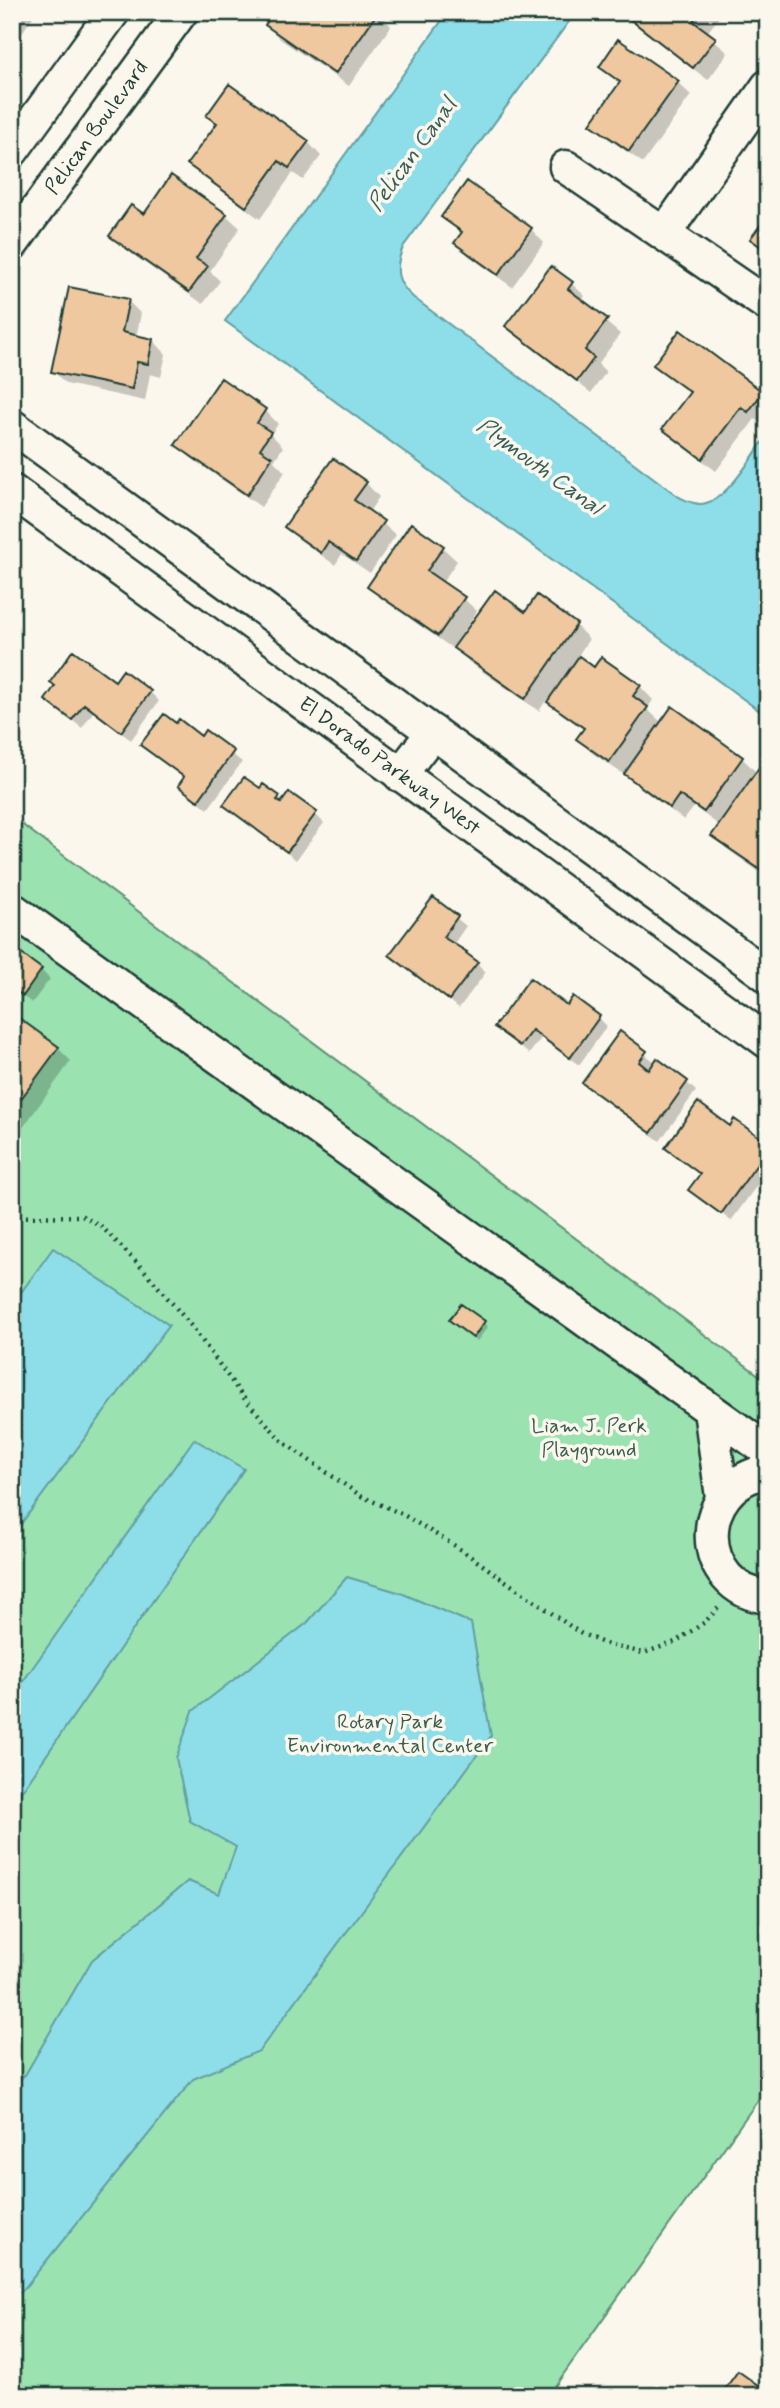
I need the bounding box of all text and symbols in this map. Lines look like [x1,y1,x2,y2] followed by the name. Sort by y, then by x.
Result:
[39,55,155,200] street label: Pelican Boulevard
[362,90,466,218] water label: Pelican Canal
[470,411,610,525] water label: Plymouth Canal
[293,690,487,842] street label: El Dorado Parkway West
[531,1412,647,1464] park label: Liam J. Perk Playground
[287,1708,493,1760] park label: Rotary Park Environmental Center

